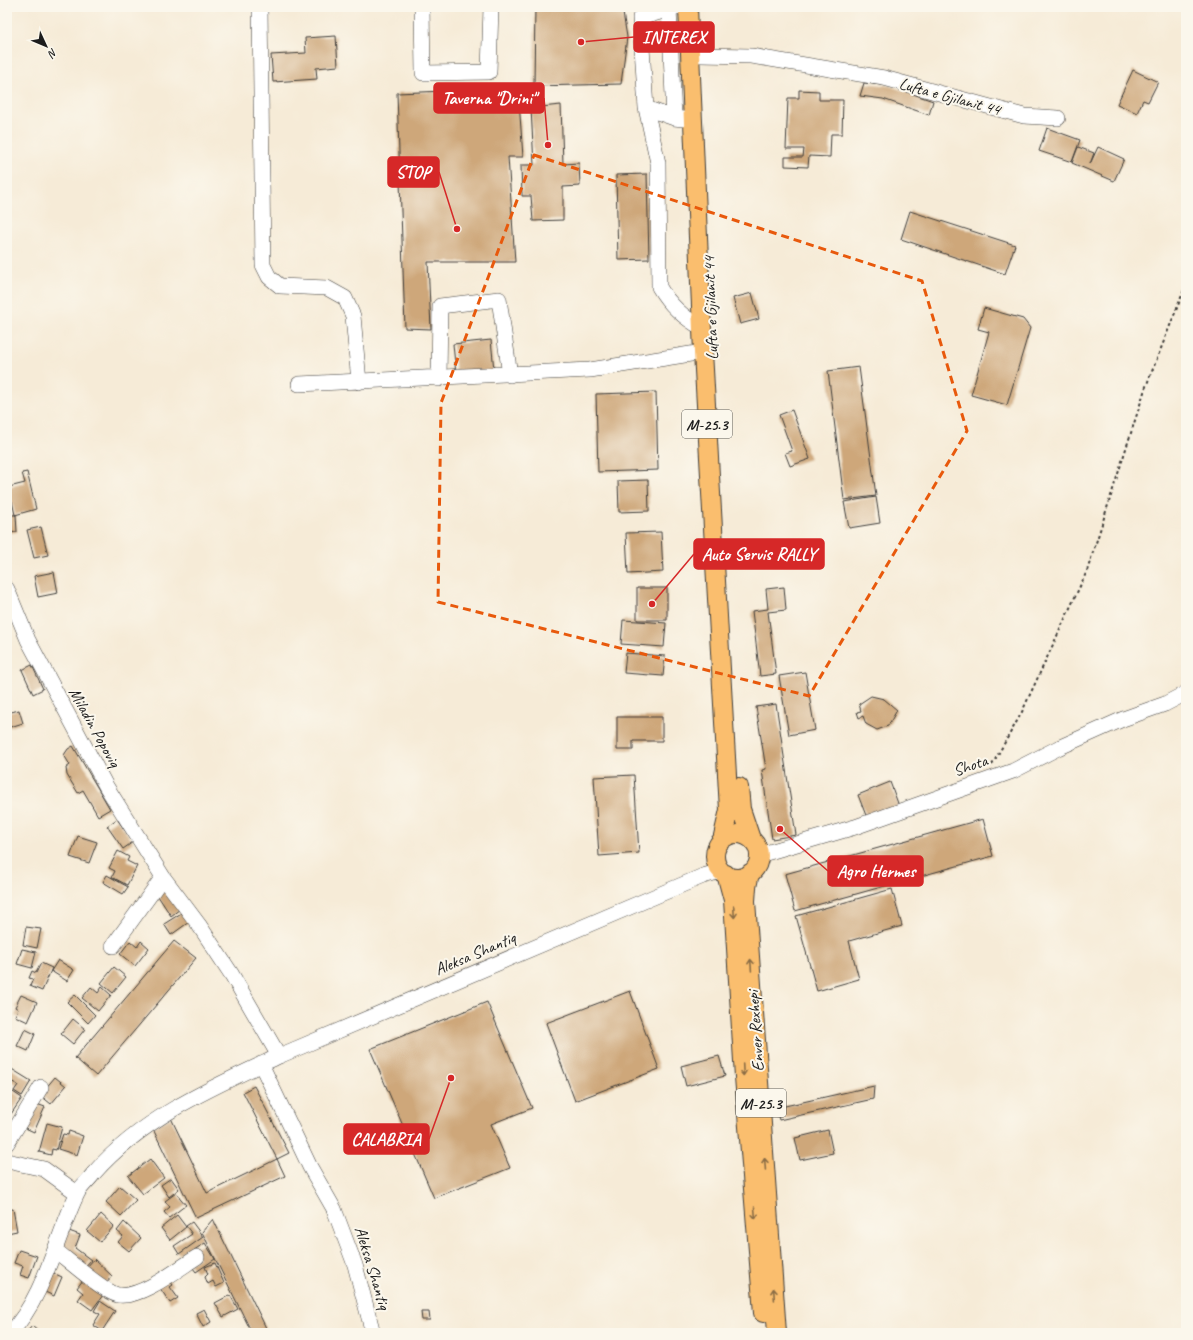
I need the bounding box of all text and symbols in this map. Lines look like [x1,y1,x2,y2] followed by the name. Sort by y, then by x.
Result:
[634,22,714,52] callout: INTEREX
[26,26,66,66] north arrow
[642,26,710,48] text: INTEREX
[44,46,61,62] text: N
[897,73,1005,121] street label: Lufta e Gjilanit 44
[434,83,544,113] callout: Taverna "Drini"
[442,87,540,109] text: Taverna "Drini"
[388,157,439,187] callout: STOP
[396,161,434,183] text: STOP
[698,253,723,360] street label: Lufta e Gjilanit 44
[682,410,732,438] road number: M-25.3
[694,539,824,569] callout: Auto Servis RALLY
[702,543,820,565] text: Auto Servis RALLY
[64,684,126,772] street label: Miladin Popoviq
[950,749,991,781] street label: Shota
[828,856,923,886] callout: Agro Hermes
[837,860,917,882] text: Agro Hermes
[731,905,738,918] one-way arrow
[431,926,520,980] street label: Aleksa Shantiq
[747,959,754,972] one-way arrow
[742,988,769,1072] street label: Enver Rexhepi
[740,1063,747,1076] one-way arrow
[736,1089,786,1117] road number: M-25.3
[344,1124,429,1154] callout: CALABRIA
[351,1128,423,1150] text: CALABRIA
[761,1158,768,1171] one-way arrow
[751,1206,759,1219] one-way arrow
[350,1224,396,1314] street label: Aleksa Shantiq
[771,1288,778,1301] one-way arrow

